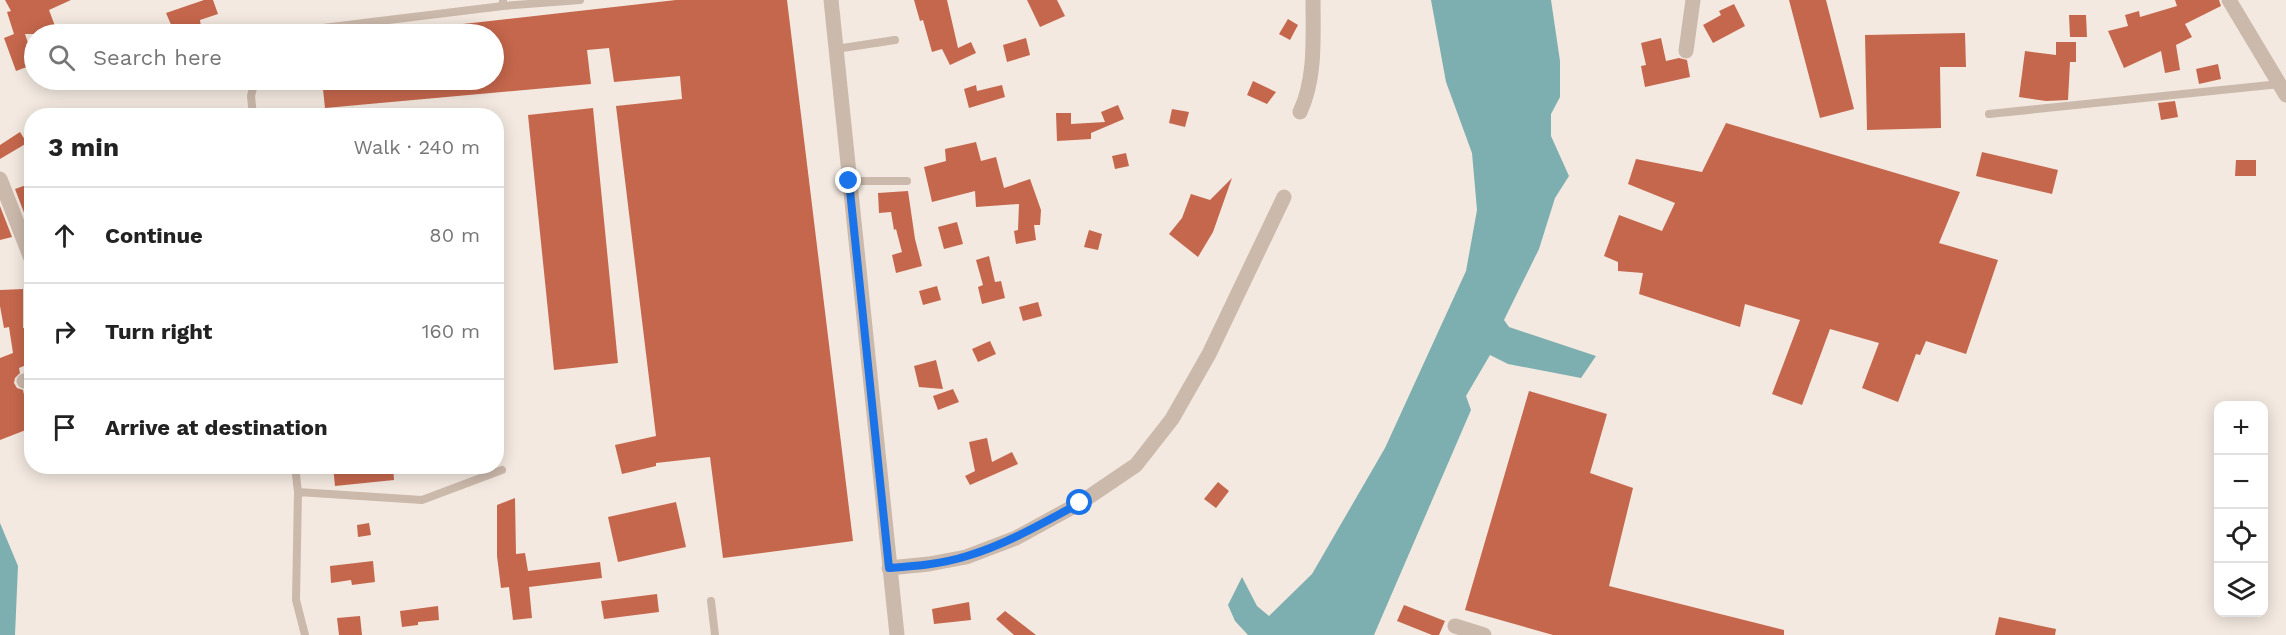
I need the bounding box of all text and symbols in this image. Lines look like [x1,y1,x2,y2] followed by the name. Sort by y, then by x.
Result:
[24,24,504,90] search box
[45,41,78,74] icon: search
[93,45,222,70] text: Search here
[48,132,119,162] text: 3 min
[353,135,480,159] text: Walk · 240 m
[835,167,861,193] route end
[48,219,81,252] icon: ahead
[105,223,203,248] text: Continue
[429,223,480,247] text: 80 m
[48,315,81,348] icon: right
[105,319,212,344] text: Turn right
[422,319,480,343] text: 160 m
[2214,401,2268,617] map controls
[2214,401,2268,455] button: +
[48,411,81,444] icon: arrive
[105,415,328,440] text: Arrive at destination
[2214,455,2268,509] button: −
[1066,489,1092,515] route start
[2214,509,2268,563] button: locate
[2214,563,2268,617] button: layers

